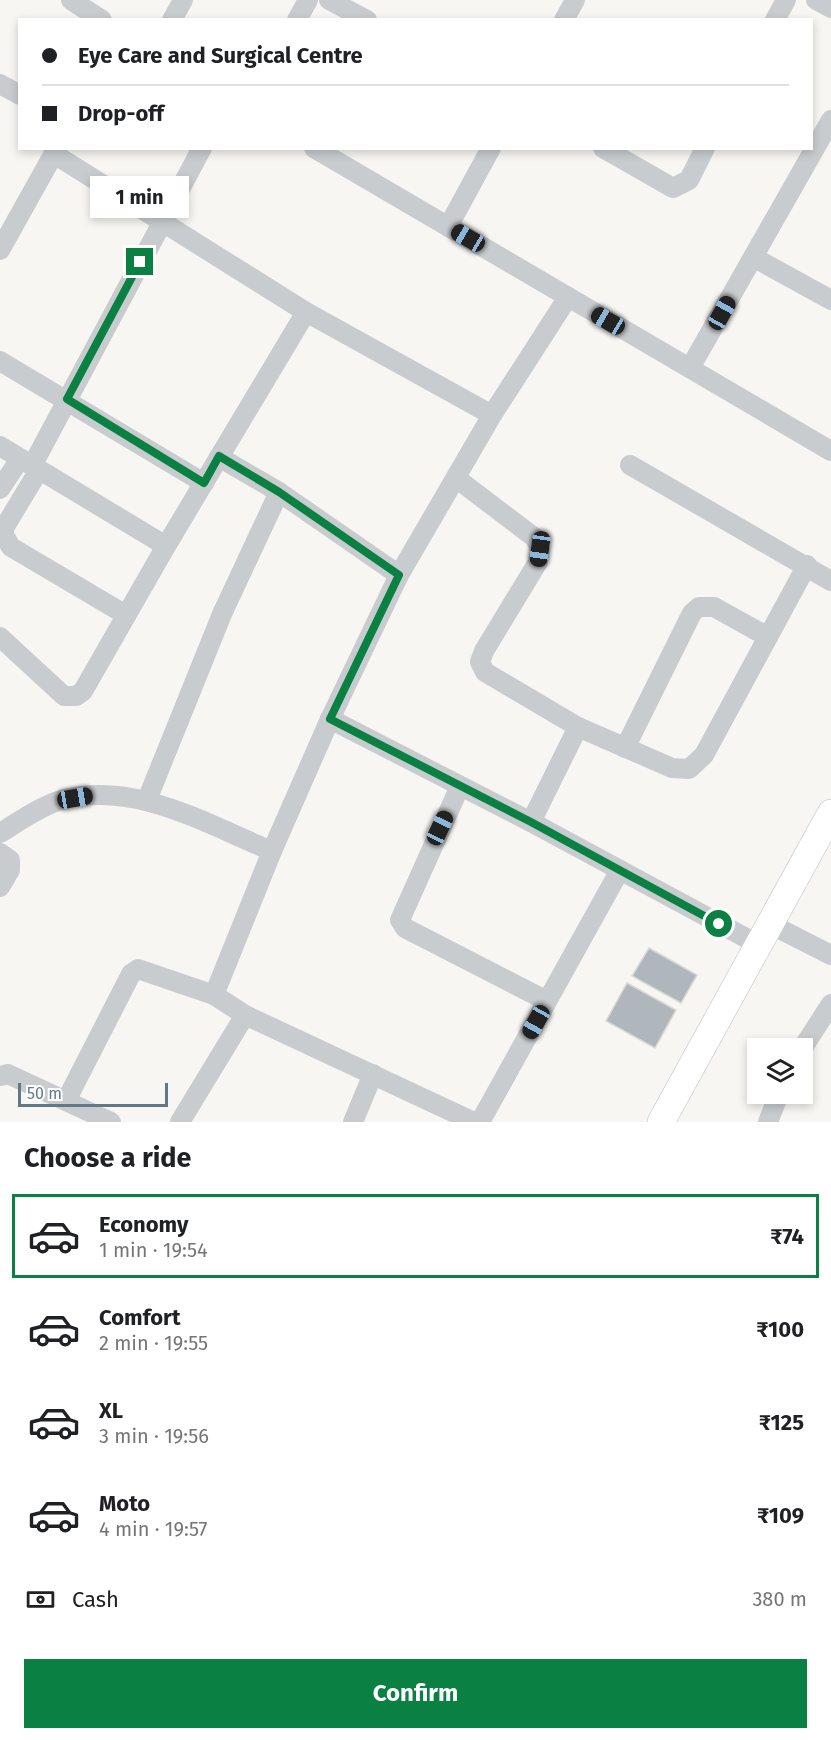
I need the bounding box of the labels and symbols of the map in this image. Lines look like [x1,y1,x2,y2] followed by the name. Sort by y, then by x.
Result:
[90,175,190,217] callout: 1 min
[448,221,488,255] car
[126,248,153,275] route end
[705,293,739,333] car
[588,304,628,338] car
[529,530,551,568] car
[56,786,94,810] car
[424,808,456,848] car
[705,910,732,937] route start
[519,1002,553,1042] car
[18,1080,168,1108] scale bar

